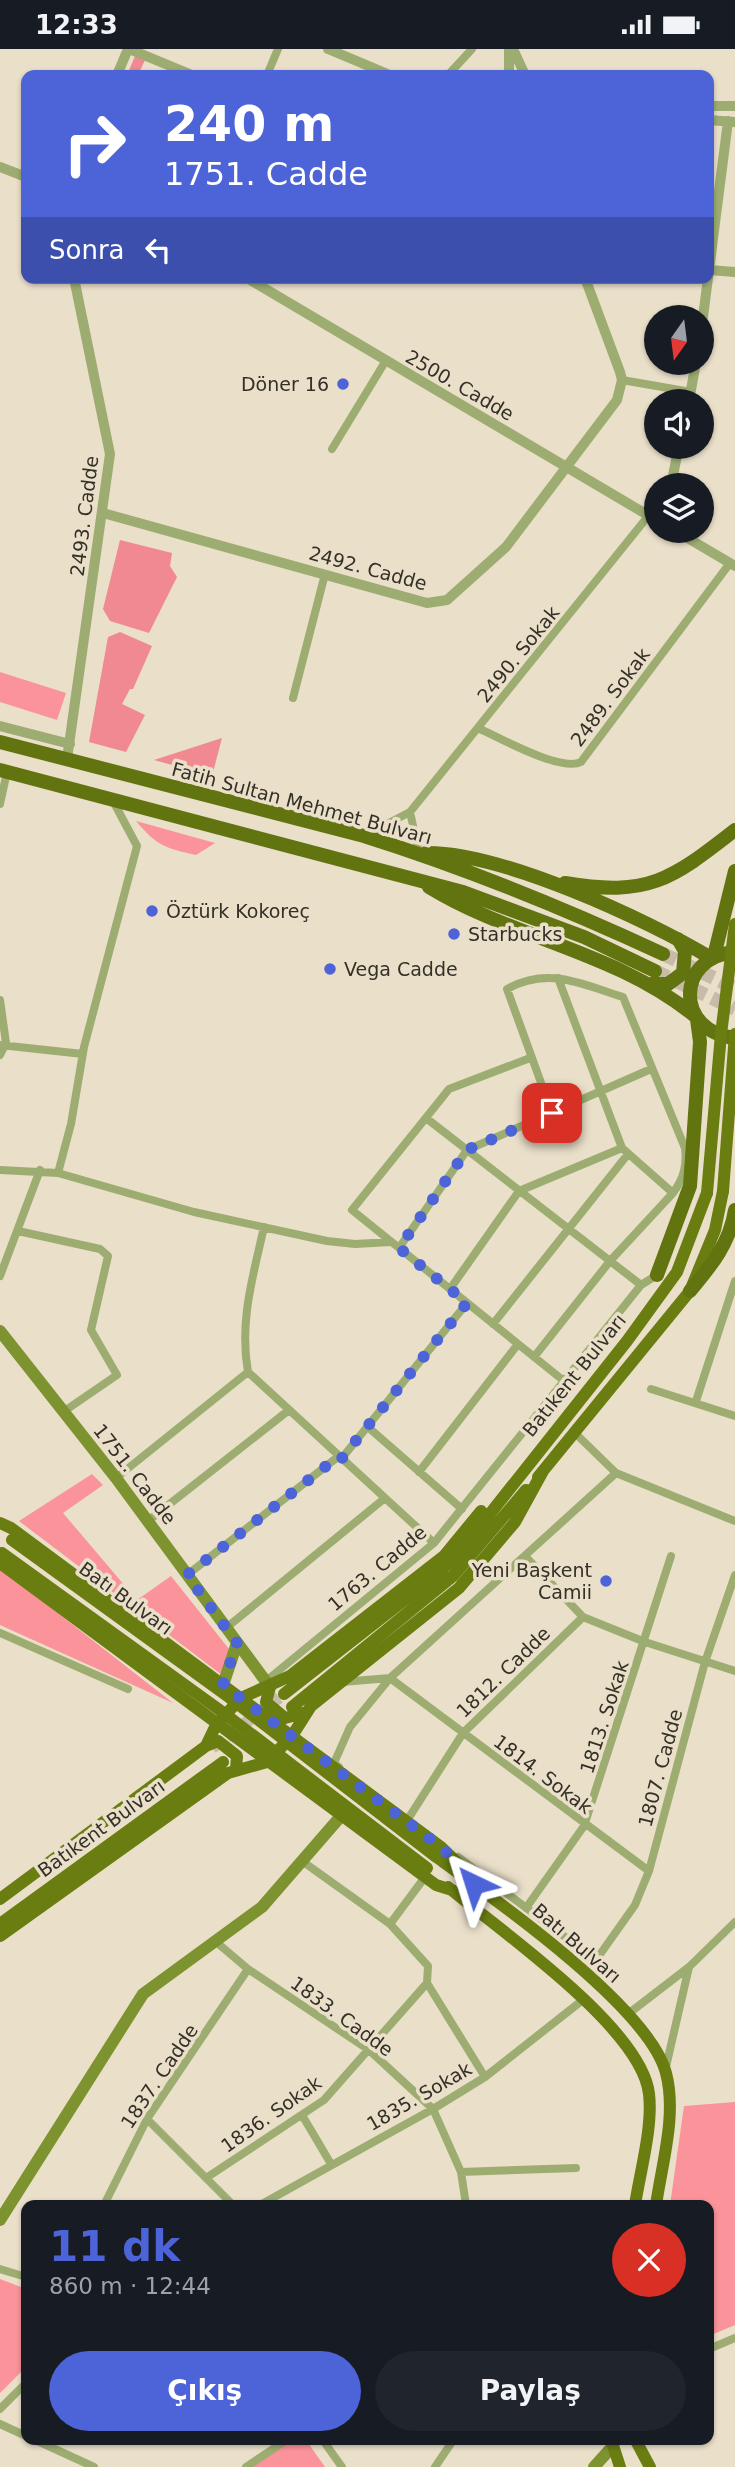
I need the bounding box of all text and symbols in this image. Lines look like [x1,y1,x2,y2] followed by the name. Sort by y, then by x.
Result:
[35,10,118,40] text: 12:33
[164,96,334,153] text: 240 m
[49,98,140,189] icon: right
[164,155,368,193] text: 1751. Cadde
[139,231,177,269] icon: left
[49,235,125,265] text: Sonra
[644,305,714,375] north arrow
[644,305,714,543] map controls
[402,345,518,425] street label: 2500. Cadde
[241,373,329,395] place label: Döner 16
[335,376,351,392] marker: Döner 16
[644,389,714,459] button: sound
[66,455,102,577] street label: 2493. Cadde
[644,473,714,543] button: layers
[307,542,429,594] street label: 2492. Cadde
[472,601,564,707] street label: 2490. Sokak
[566,643,654,751] street label: 2489. Sokak
[170,758,434,848] street label: Fatih Sultan Mehmet Bulvarı
[166,900,310,922] place label: Öztürk Kokoreç
[144,903,160,919] marker: Öztürk Kokoreç
[468,923,562,945] place label: Starbucks
[446,926,462,942] marker: Starbucks
[344,958,458,980] place label: Vega Cadde
[322,961,338,977] marker: Vega Cadde
[522,1083,582,1143] pin
[533,1094,571,1132] icon: arrive
[518,1309,630,1441] street label: Batıkent Bulvarı
[89,1419,181,1529] street label: 1751. Cadde
[324,1521,430,1615] street label: 1763. Cadde
[75,1557,177,1639] street label: Batı Bulvarı
[471,1559,592,1603] place label: Yeni Başkent Camii
[598,1573,614,1589] marker: Yeni Başkent Camii
[452,1622,554,1722] street label: 1812. Cadde
[575,1658,633,1776] street label: 1813. Sokak
[634,1707,686,1829] street label: 1807. Cadde
[489,1730,597,1818] street label: 1814. Sokak
[33,1775,169,1881] street label: Batıkent Bulvarı
[437,1847,511,1921] position arrow
[528,1899,626,1987] street label: Batı Bulvarı
[287,1971,397,2061] street label: 1833. Cadde
[116,2020,202,2132] street label: 1837. Cadde
[363,2057,475,2135] street label: 1835. Sokak
[217,2071,325,2157] street label: 1836. Sokak
[49,2222,180,2271] text: 11 dk
[612,2223,686,2297] button: close
[49,2273,211,2299] text: 860 m · 12:44
[49,2351,361,2431] button: Çıkış
[375,2351,686,2431] button: Paylaş

